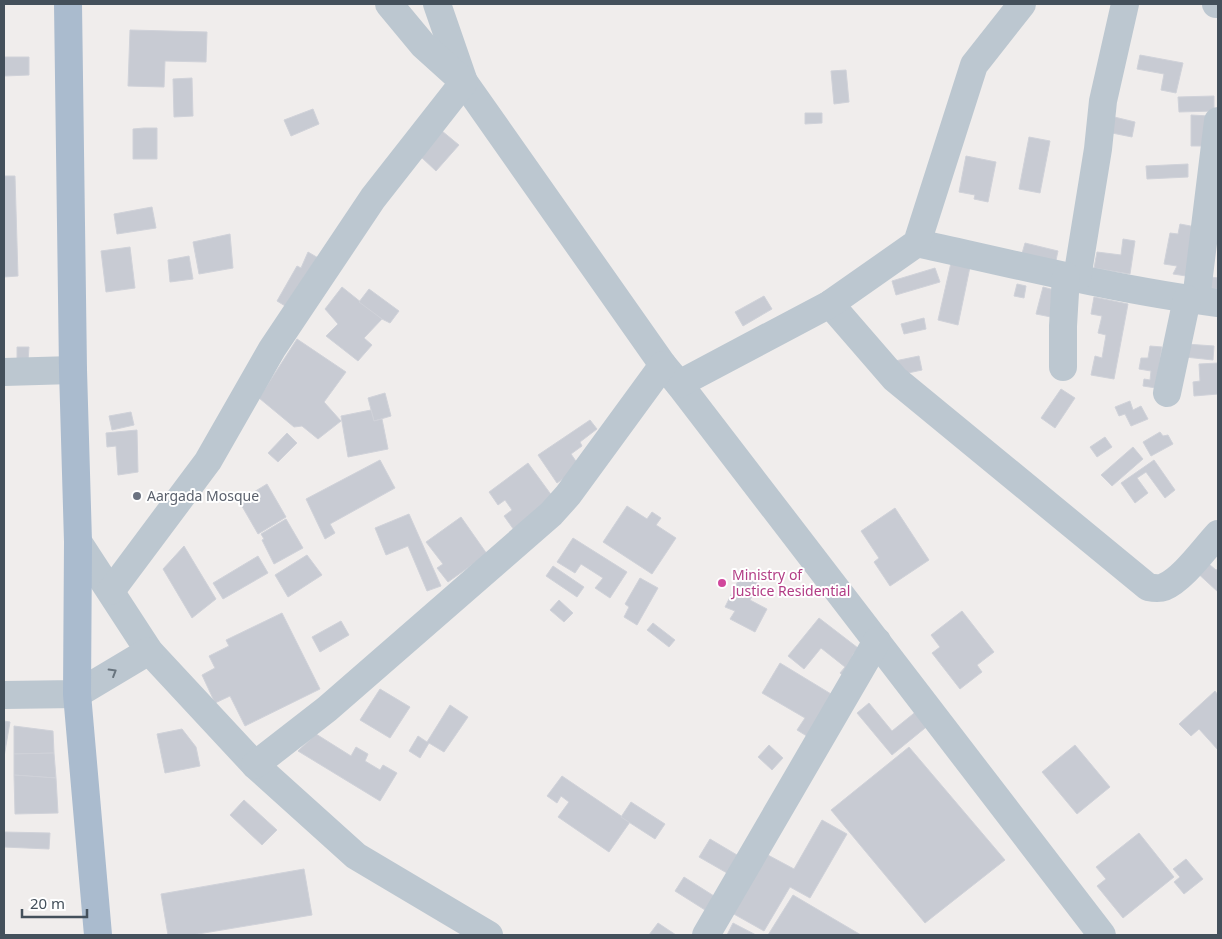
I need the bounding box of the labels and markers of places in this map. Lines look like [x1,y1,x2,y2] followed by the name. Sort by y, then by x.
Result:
[147,486,259,505] place label: Aargada Mosque
[131,490,143,502] marker: Aargada Mosque
[730,565,850,600] place label: Ministry of Justice Residential
[716,577,728,589] marker: Ministry of Justice Residential

